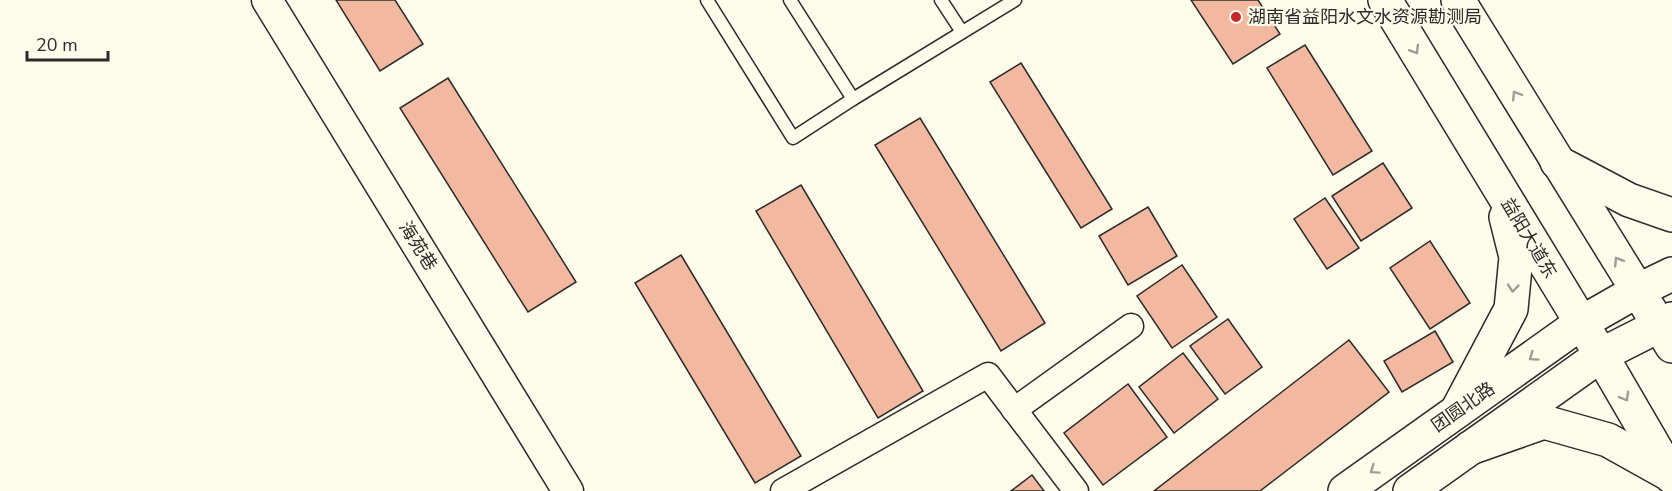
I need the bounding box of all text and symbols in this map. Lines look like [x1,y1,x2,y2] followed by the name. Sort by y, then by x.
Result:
[1248,5,1482,29] place label: 湖南省益阳水文水资源勘测局
[1229,10,1243,24] marker: 湖南省益阳水文水资源勘测局
[27,24,108,62] scale bar
[36,33,78,57] text: 20 m
[1408,44,1420,54] one-way arrow
[1512,91,1524,101] one-way arrow
[1496,193,1562,283] street label: 益阳大道东
[394,217,442,275] street label: 海苑巷
[1614,257,1626,267] one-way arrow
[1507,283,1520,292] one-way arrow
[1528,350,1539,361] one-way arrow
[1427,377,1499,437] street label: 团圆北路
[1618,390,1629,401] one-way arrow
[1369,463,1380,474] one-way arrow

